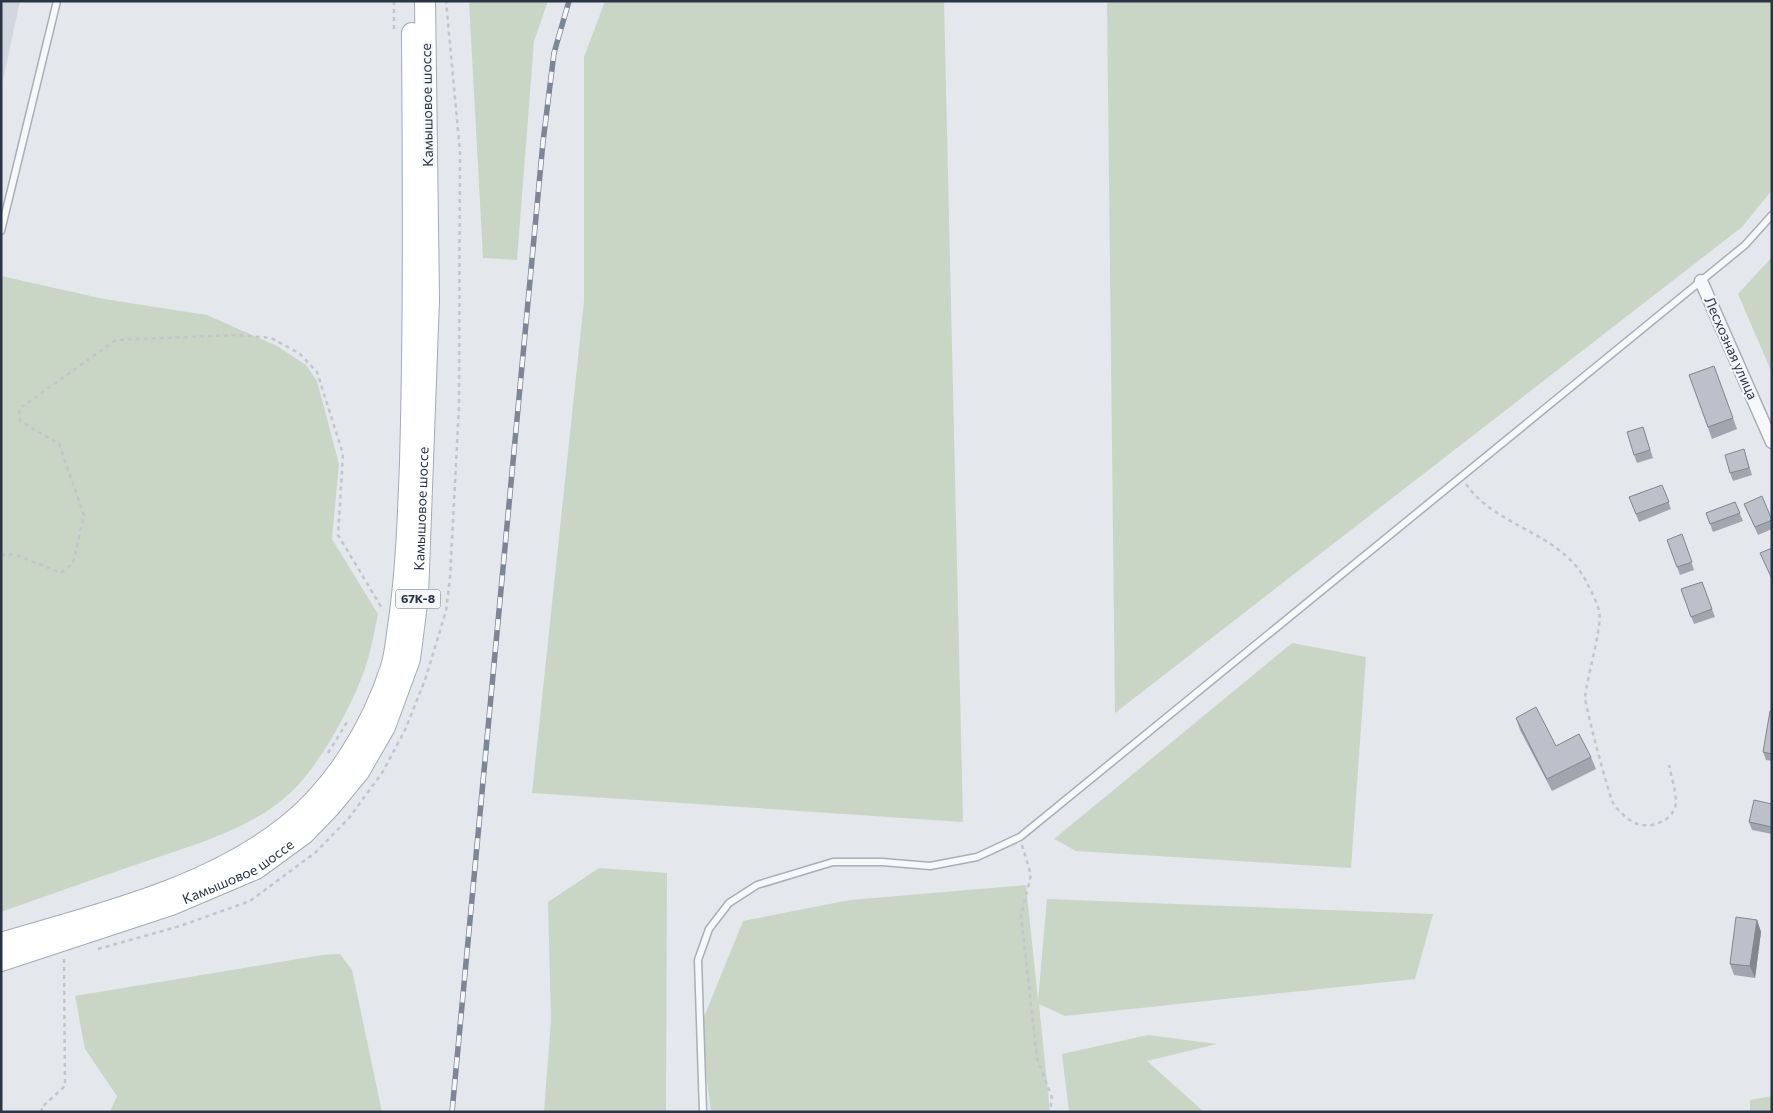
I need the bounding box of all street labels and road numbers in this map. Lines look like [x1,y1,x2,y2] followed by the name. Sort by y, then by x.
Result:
[417,43,436,167] street label: Камышовое шоссе
[1701,294,1762,402] street label: Лесхозная улица
[410,446,432,571] street label: Камышовое шоссе
[396,590,440,608] road number: 67К-8
[179,835,297,907] street label: Камышовое шоссе

